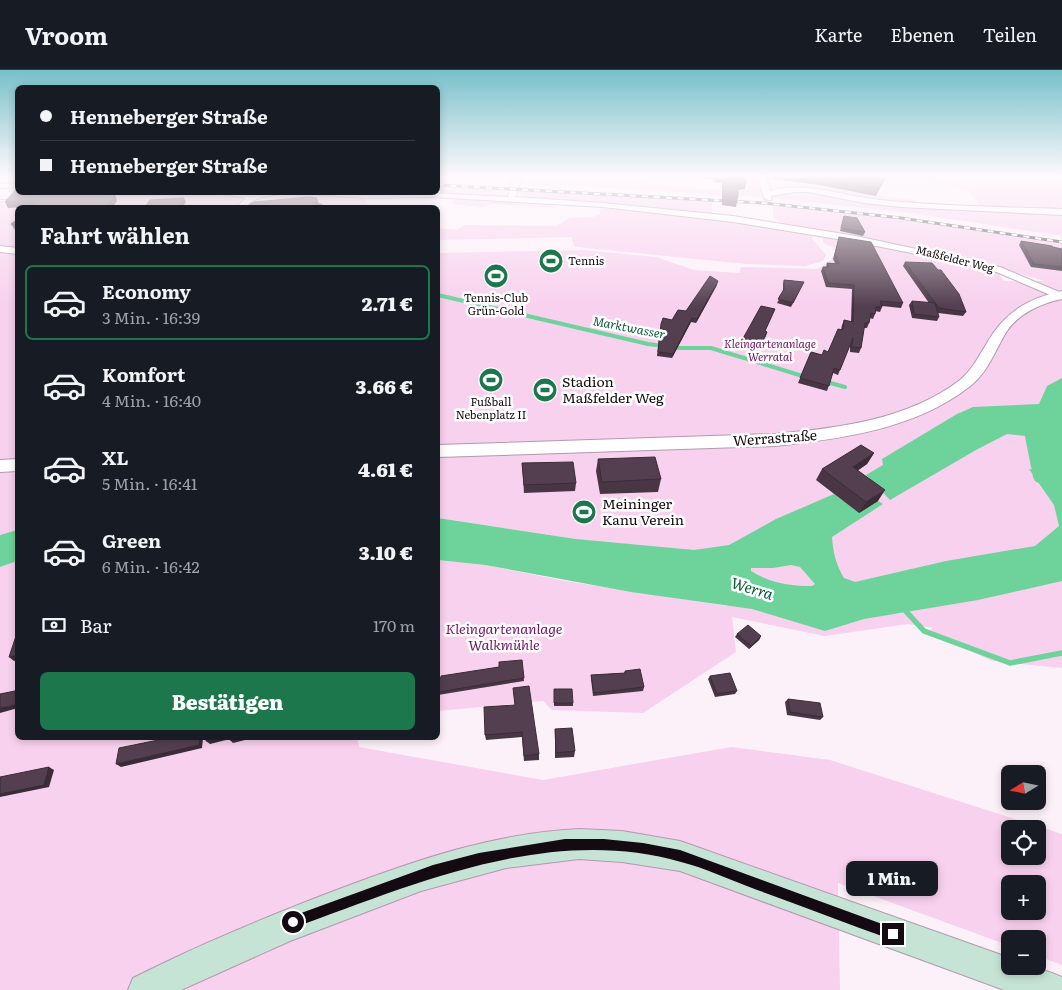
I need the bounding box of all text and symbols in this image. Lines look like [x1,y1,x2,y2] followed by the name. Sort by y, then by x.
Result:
[25,17,108,52] text: Vroom
[815,21,862,48] text: Karte
[890,21,955,48] text: Ebenen
[983,21,1037,48] text: Teilen
[70,102,268,130] text: Henneberger Straße
[70,151,268,179] text: Henneberger Straße
[40,218,190,251] text: Fahrt wählen
[915,241,997,276] street label: Maßfelder Weg
[538,248,564,274] sports icon: Tennis
[568,252,604,268] place label: Tennis
[483,263,509,289] sports icon: Tennis-Club Grün-Gold
[102,277,191,305] text: Economy
[42,280,87,325] icon: car
[362,289,413,317] text: 2.71 €
[464,289,529,318] place label: Tennis-Club Grün-Gold
[102,305,200,329] text: 3 Min. · 16:39
[591,311,667,343] water label: Marktwasser
[724,335,816,364] park label: Kleingartenanlage Werratal
[102,360,185,388] text: Komfort
[42,363,87,408] icon: car
[478,367,504,393] sports icon: Fußball Nebenplatz II
[562,371,664,407] place label: Stadion Maßfelder Weg
[356,372,413,400] text: 3.66 €
[532,377,558,403] sports icon: Stadion Maßfelder Weg
[102,388,201,412] text: 4 Min. · 16:40
[456,393,526,422] place label: Fußball Nebenplatz II
[732,424,818,450] street label: Werrastraße
[102,443,129,471] text: XL
[42,446,87,491] icon: car
[358,455,413,483] text: 4.61 €
[102,471,198,495] text: 5 Min. · 16:41
[602,493,684,529] place label: Meininger Kanu Verein
[571,499,597,525] sports icon: Meininger Kanu Verein
[102,526,161,554] text: Green
[42,529,87,574] icon: car
[359,538,413,566] text: 3.10 €
[102,554,200,578] text: 6 Min. · 16:42
[729,570,777,605] water label: Werra
[40,611,68,639] icon: cash
[80,611,112,639] text: Bar
[373,613,415,637] text: 170 m
[446,618,563,654] park label: Kleingartenanlage Walkmühle
[40,672,415,730] button: Bestätigen
[1001,765,1046,810] north arrow
[1001,765,1046,975] map controls
[1001,820,1046,865] button: locate
[847,862,939,896] callout: 1 Min.
[868,866,916,890] text: 1 Min.
[1001,875,1046,920] button: +
[282,911,304,933] route start
[882,923,904,945] route end
[1001,930,1046,975] button: −

